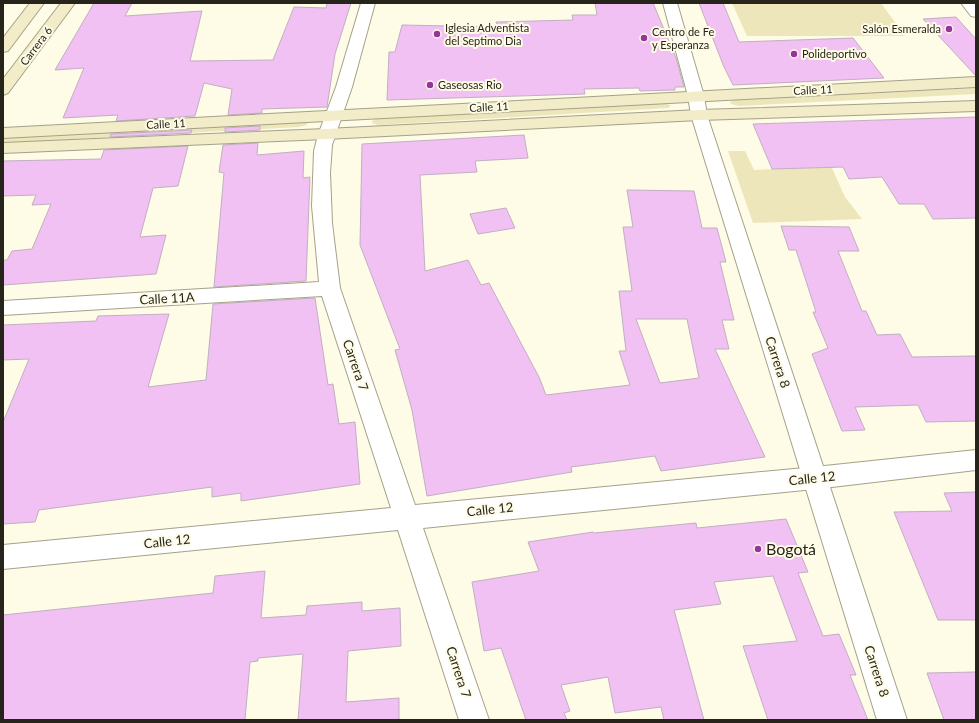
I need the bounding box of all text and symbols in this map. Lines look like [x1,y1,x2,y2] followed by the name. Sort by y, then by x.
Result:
[445,21,529,47] place label: Iglesia Adventista del Septimo Dia
[862,22,941,35] place label: Salón Esmeralda
[17,24,54,68] street label: Carrera 6
[944,24,954,34] marker: Salón Esmeralda
[652,25,714,51] place label: Centro de Fe y Esperanza
[432,29,442,39] marker: Iglesia Adventista del Septimo Dia
[639,33,649,43] marker: Centro de Fe y Esperanza
[802,47,867,60] place label: Polideportivo
[789,49,799,59] marker: Polideportivo
[438,78,502,91] place label: Gaseosas Rio
[425,80,435,90] marker: Gaseosas Rio
[793,82,833,97] street label: Calle 11
[469,99,509,114] street label: Calle 11
[146,116,186,131] street label: Calle 11
[139,289,195,307] street label: Calle 11A
[762,334,794,390] street label: Carrera 8
[340,337,372,393] street label: Carrera 7
[788,468,836,488] street label: Calle 12
[466,499,514,519] street label: Calle 12
[143,531,191,551] street label: Calle 12
[766,539,816,558] place label: Bogotá
[753,544,763,554] marker: Bogotá
[861,643,893,699] street label: Carrera 8
[443,644,475,700] street label: Carrera 7

